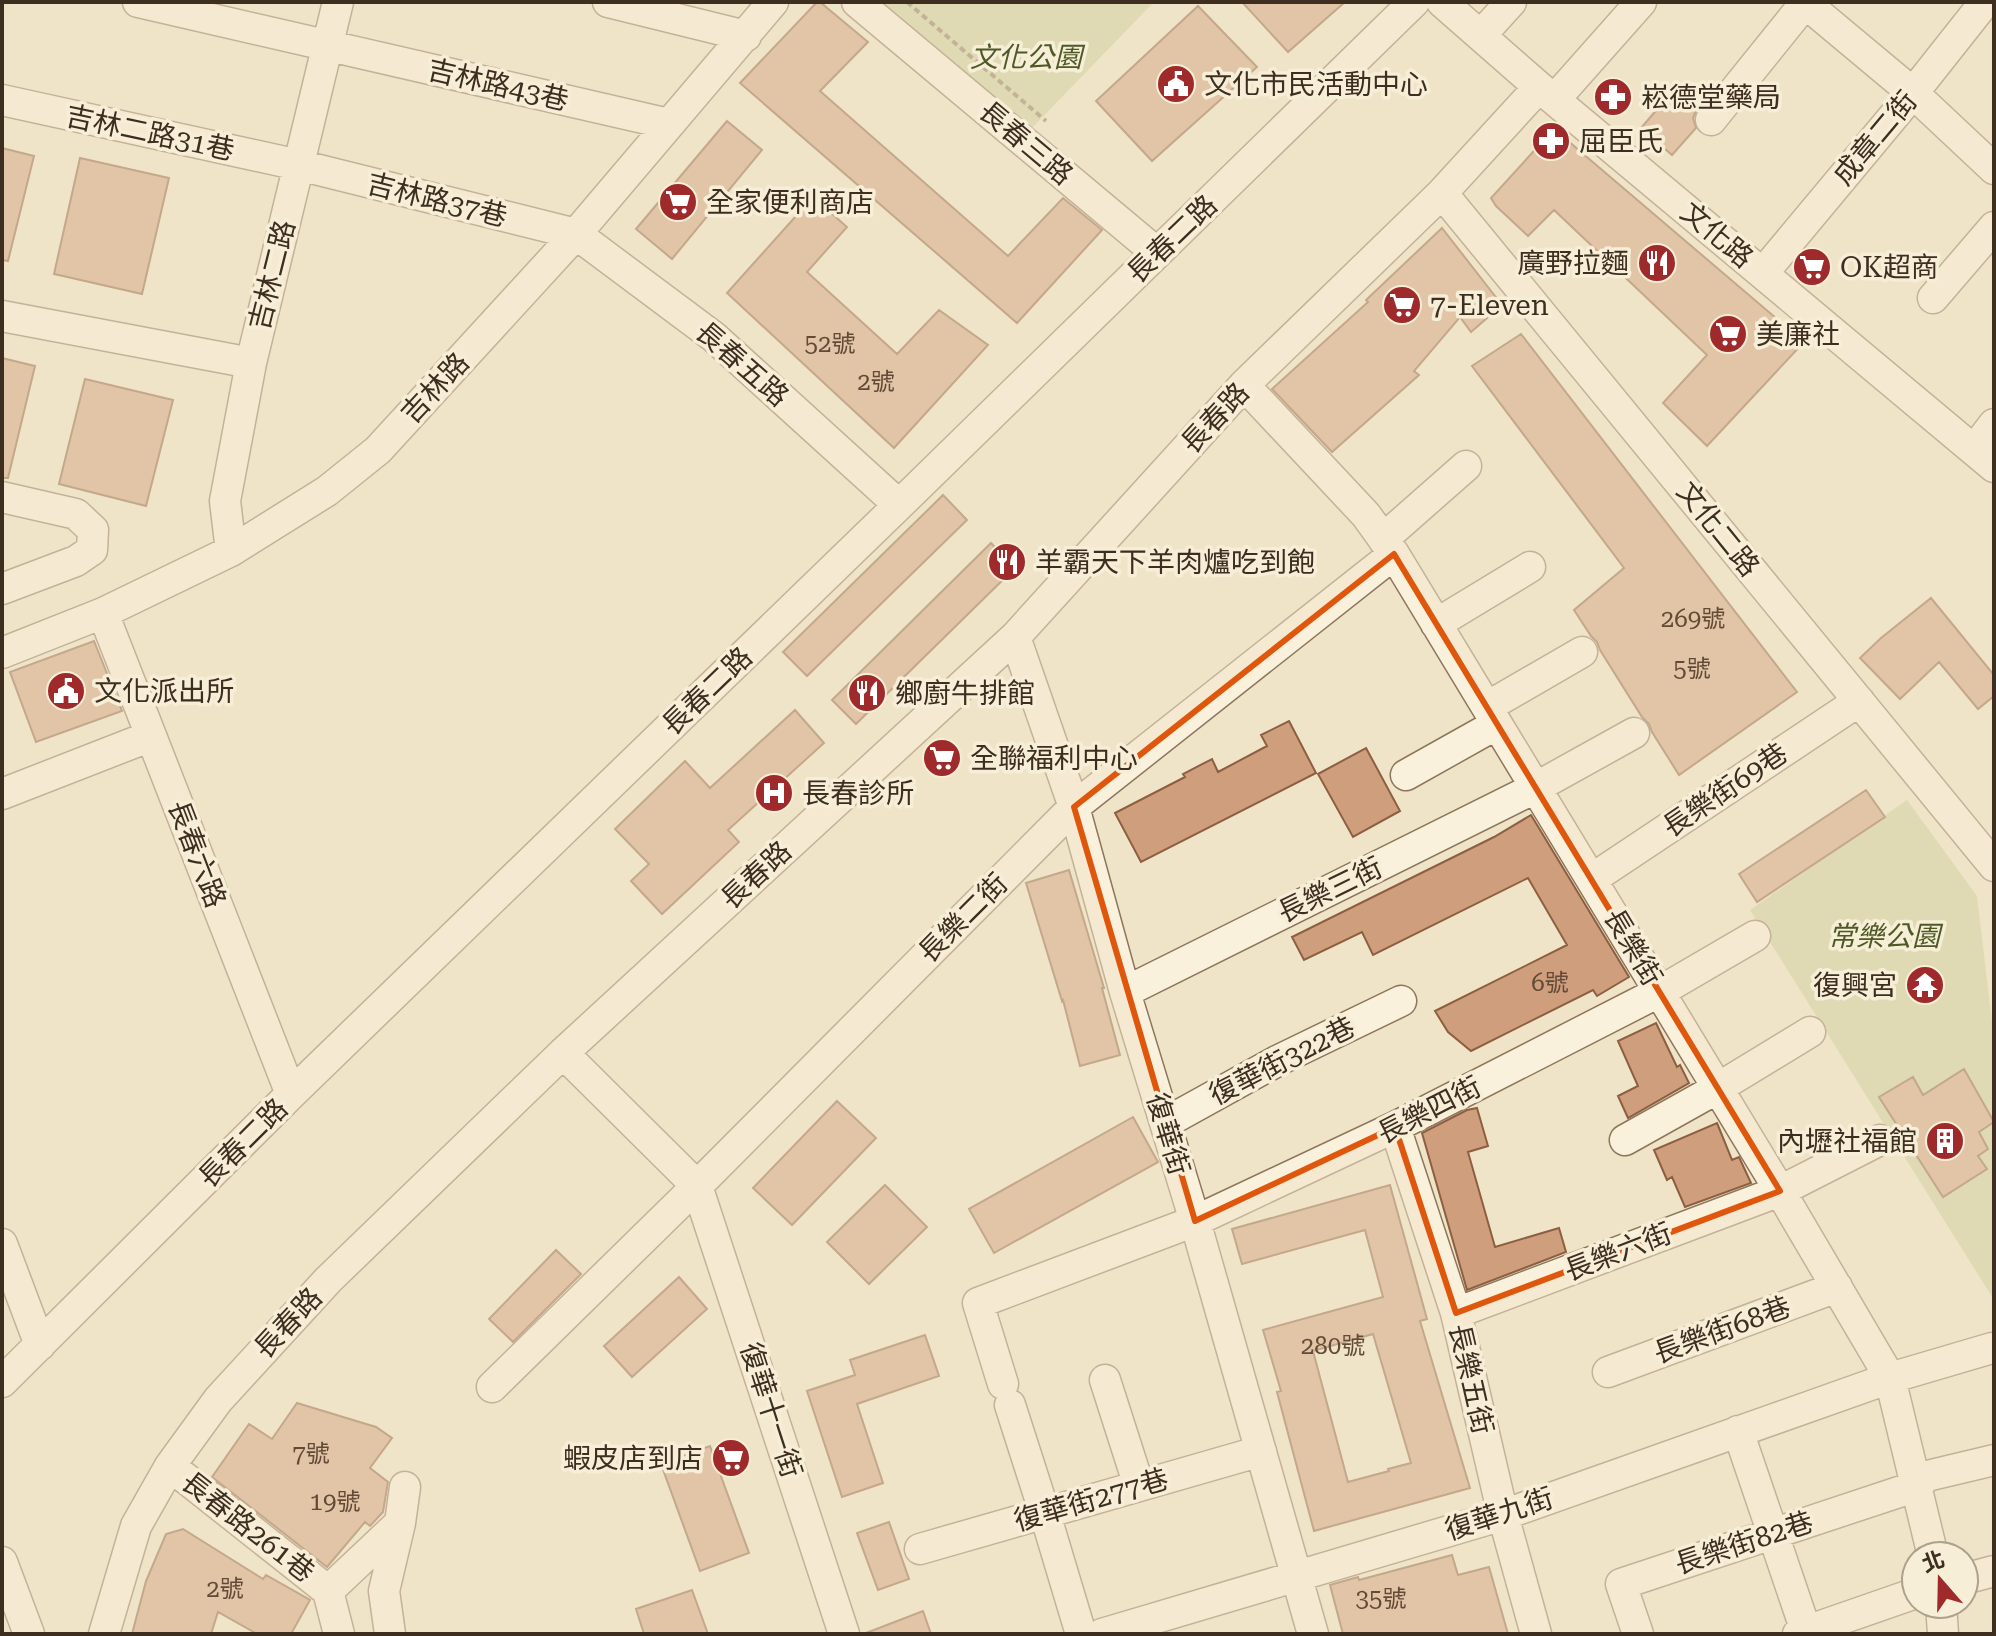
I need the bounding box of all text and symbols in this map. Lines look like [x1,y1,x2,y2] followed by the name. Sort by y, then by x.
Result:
[970,41,1086,74] park label: 文化公園
[424,53,572,117] street label: 吉林路43巷
[1155,63,1197,105] public building icon: 文化市民活動中心
[1204,68,1428,101] place label: 文化市民活動中心
[1592,76,1634,118] pharmacy icon: 崧德堂藥局
[1641,81,1781,114] place label: 崧德堂藥局
[1826,84,1924,192] street label: 成章二街
[972,94,1080,192] street label: 長春三路
[63,99,237,167] street label: 吉林二路31巷
[1530,120,1572,162] pharmacy icon: 屈臣氏
[1579,125,1663,158] place label: 屈臣氏
[363,167,511,233] street label: 吉林路37巷
[657,181,699,223] supermarket icon: 全家便利商店
[706,186,874,219] place label: 全家便利商店
[1120,188,1224,290] street label: 長春二路
[1674,195,1760,275] street label: 文化路
[242,217,302,333] street label: 吉林二路
[1636,242,1678,284] restaurant icon: 廣野拉麵
[1791,246,1833,288] supermarket icon: OK超商
[1517,247,1629,280] place label: 廣野拉麵
[1840,251,1939,284] place label: OK超商
[1381,284,1423,326] supermarket icon: 7-Eleven
[1430,289,1549,322] place label: 7-Eleven
[1707,313,1749,355] supermarket icon: 美廉社
[689,315,795,413] street label: 長春五路
[1756,318,1840,351] place label: 美廉社
[805,330,855,358] house number: 52號
[394,346,476,430] street label: 吉林路
[857,368,895,396] house number: 2號
[1174,376,1256,460] street label: 長春路
[1670,475,1766,583] street label: 文化二路
[986,541,1028,583] restaurant icon: 羊霸天下羊肉爐吃到飽
[1035,546,1315,579] place label: 羊霸天下羊肉爐吃到飽
[1661,605,1725,633] house number: 269號
[655,640,759,742] street label: 長春二路
[1673,655,1711,683] house number: 5號
[45,670,87,712] public building icon: 文化派出所
[846,672,888,714] restaurant icon: 鄉廚牛排館
[94,675,234,708] place label: 文化派出所
[895,677,1035,710] place label: 鄉廚牛排館
[1656,736,1794,844] street label: 長樂街69巷
[921,737,963,779] supermarket icon: 全聯福利中心
[970,742,1138,775] place label: 全聯福利中心
[753,772,795,814] hospital icon: 長春診所
[802,777,914,810] place label: 長春診所
[162,796,232,912] street label: 長春六路
[714,834,798,916] street label: 長春路
[1272,851,1388,929] street label: 長樂三街
[912,867,1014,969] street label: 長樂二街
[1597,902,1669,992] street label: 長樂街
[1828,920,1944,953] park label: 常樂公園
[1904,964,1946,1006] temple icon: 復興宮
[1531,969,1569,997] house number: 6號
[1813,969,1897,1002] place label: 復興宮
[1204,1010,1360,1112] street label: 復華街322巷
[1372,1070,1486,1150] street label: 長樂四街
[1140,1089,1196,1179] street label: 復華街
[192,1092,294,1194] street label: 長春二路
[1924,1120,1966,1162] building icon: 內壢社福館
[1777,1125,1917,1158] place label: 內壢社福館
[1560,1217,1676,1287] street label: 長樂六街
[247,1281,329,1365] street label: 長春路
[1649,1290,1795,1370] street label: 長樂街68巷
[1442,1321,1500,1437] street label: 長樂五街
[1301,1332,1365,1360] house number: 280號
[734,1338,808,1482] street label: 復華十一街
[710,1437,752,1479] supermarket icon: 蝦皮店到店
[292,1440,330,1468] house number: 7號
[563,1442,703,1475] place label: 蝦皮店到店
[1010,1462,1172,1538] street label: 復華街277巷
[175,1465,321,1589] street label: 長春路261巷
[1441,1481,1557,1547] street label: 復華九街
[310,1488,360,1516] house number: 19號
[1671,1505,1817,1581] street label: 長樂街82巷
[1900,1540,1980,1620] north arrow
[1919,1546,1948,1577] text: 北
[206,1575,244,1603] house number: 2號
[1356,1585,1406,1613] house number: 35號

